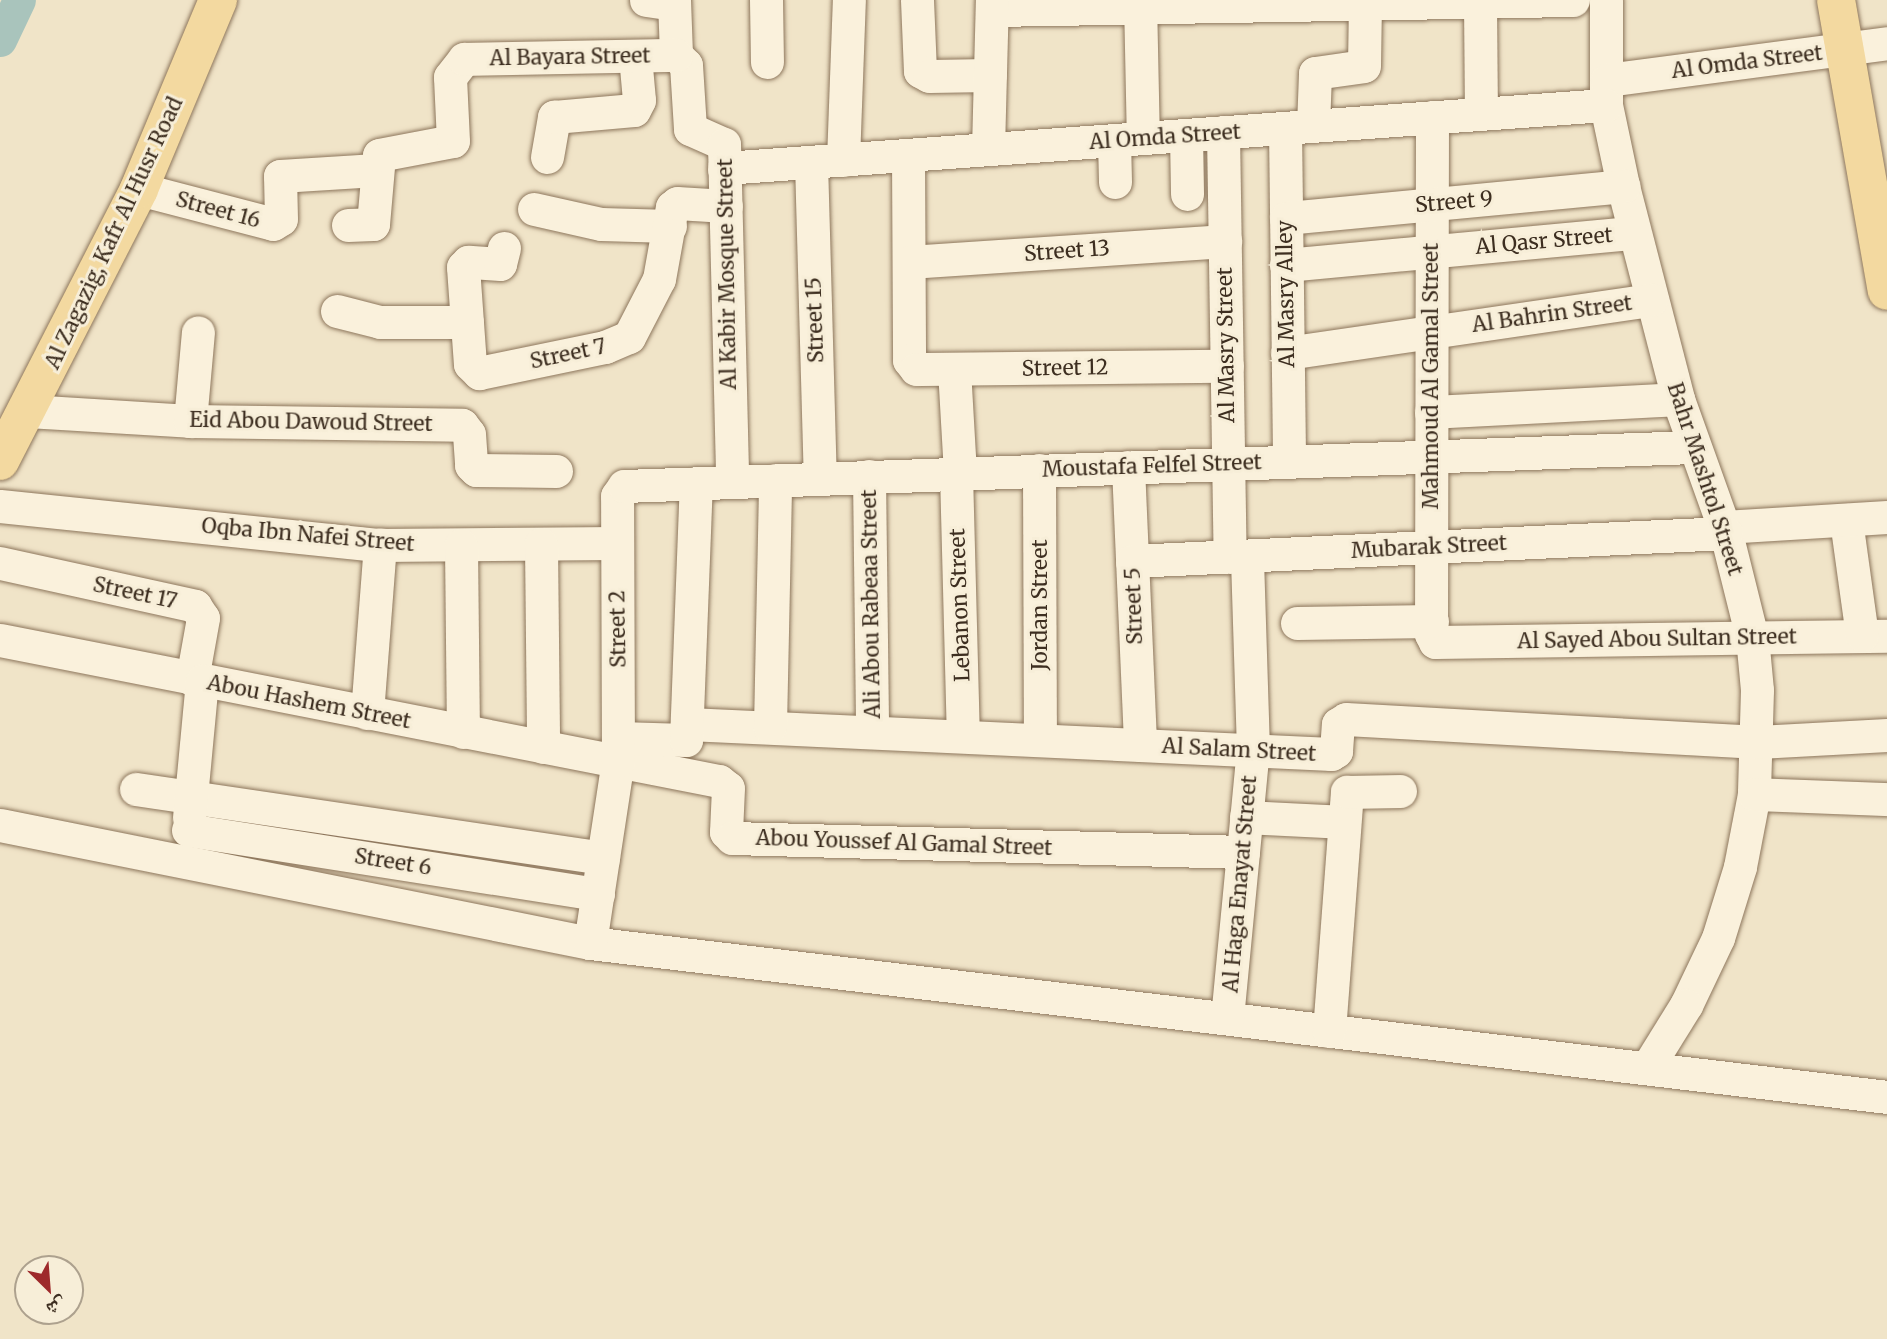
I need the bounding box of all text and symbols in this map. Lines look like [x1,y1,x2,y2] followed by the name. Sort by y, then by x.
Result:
[1670,40,1824,84] street label: Al Omda Street
[489,43,651,71] street label: Al Bayara Street
[40,93,188,373] street label: Al Zagazig, Kafr Al Husr Road
[1088,119,1242,155] street label: Al Omda Street
[712,158,742,390] street label: Al Kabir Mosque Street
[1414,186,1494,218] street label: Street 9
[173,187,263,233] street label: Street 16
[1272,220,1300,368] street label: Al Masry Alley
[1474,222,1614,260] street label: Al Qasr Street
[1023,235,1111,267] street label: Street 13
[1418,243,1444,509] street label: Mahmoud Al Gamal Street
[1212,267,1240,423] street label: Al Masry Street
[801,277,829,363] street label: Street 15
[1470,290,1634,338] street label: Al Bahrin Street
[528,334,608,374] street label: Street 7
[1021,355,1109,381] street label: Street 12
[1662,379,1748,579] street label: Bahr Mashtol Street
[189,407,433,437] street label: Eid Abou Dawoud Street
[1042,450,1262,482] street label: Moustafa Felfel Street
[856,489,886,719] street label: Ali Abou Rabeaa Street
[200,513,416,557] street label: Oqba Ibn Nafei Street
[945,528,975,682] street label: Lebanon Street
[1350,530,1508,564] street label: Mubarak Street
[1027,539,1053,671] street label: Jordan Street
[1120,567,1148,645] street label: Street 5
[91,572,179,614] street label: Street 17
[605,590,631,668] street label: Street 2
[1517,624,1797,654] street label: Al Sayed Abou Sultan Street
[205,670,413,734] street label: Abou Hashem Street
[1161,733,1317,767] street label: Al Salam Street
[1218,774,1262,994] street label: Al Haga Enayat Street
[755,825,1053,861] street label: Abou Youssef Al Gamal Street
[353,843,433,881] street label: Street 6
[14,1255,84,1325] north arrow
[43,1292,71,1322] text: ش

